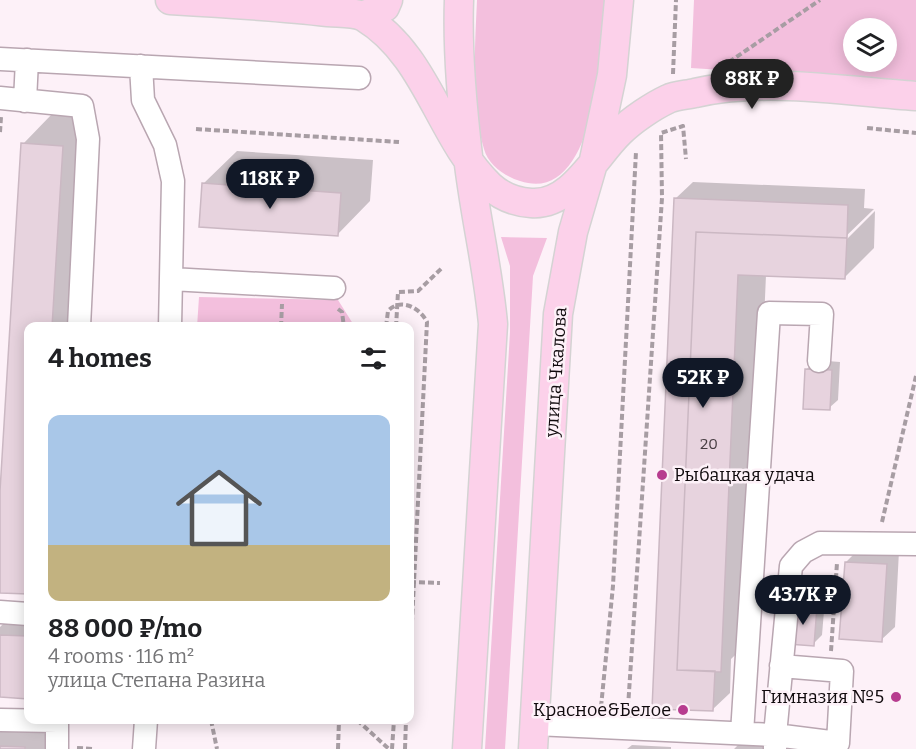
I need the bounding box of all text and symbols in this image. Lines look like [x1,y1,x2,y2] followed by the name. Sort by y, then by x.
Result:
[843,18,897,72] map controls
[843,18,897,72] button: layers
[710,59,794,110] pin: 88K ₽
[725,66,779,90] text: 88K ₽
[221,159,319,210] pin: 118K ₽
[240,166,300,190] text: 118K ₽
[540,306,572,439] street label: улица Чкалова
[357,342,390,375] icon: filters
[48,343,152,374] text: 4 homes
[661,358,745,409] pin: 52K ₽
[676,365,730,389] text: 52K ₽
[700,435,718,453] house number: 20
[165,454,273,562] icon: home
[674,464,815,486] place label: Рыбацкая удача
[655,468,669,482] marker: Рыбацкая удача
[748,575,858,626] pin: 43.7K ₽
[769,582,837,606] text: 43.7K ₽
[48,613,202,644] text: 88 000 ₽/mo
[48,644,194,668] text: 4 rooms · 116 m²
[48,668,265,692] text: улица Степана Разина
[761,686,884,708] place label: Гимназия №5
[889,690,903,704] marker: Гимназия №5
[533,699,671,721] place label: Красное&Белое
[676,703,690,717] marker: Красное&Белое

